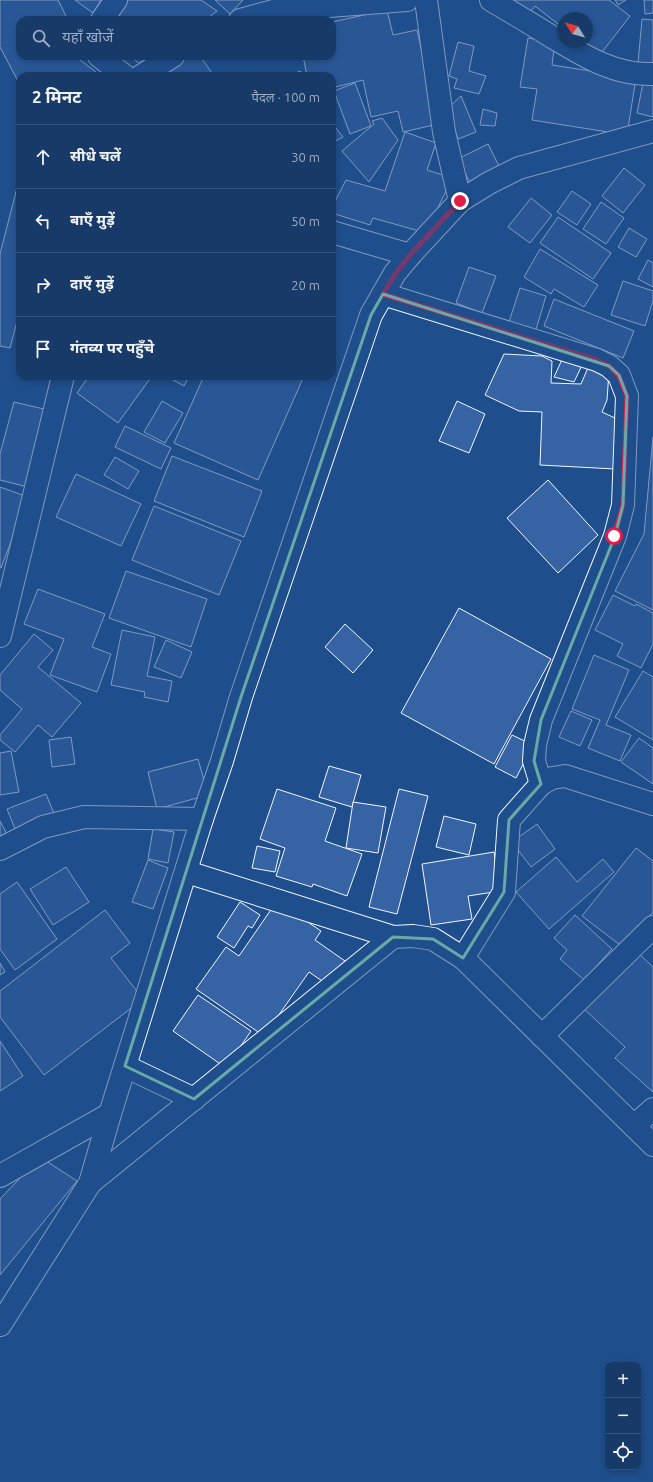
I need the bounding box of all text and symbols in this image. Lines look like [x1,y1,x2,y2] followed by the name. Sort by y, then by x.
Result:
[557,12,593,48] north arrow
[16,16,336,60] search box
[30,27,52,49] icon: search
[62,28,113,45] text: यहाँ खोजें
[32,87,81,106] text: 2 मिनट
[252,90,320,104] text: पैदल · 100 m
[32,146,54,168] icon: ahead
[70,147,121,164] text: सीधे चलें
[291,150,320,164] text: 30 m
[451,192,469,210] route end
[32,210,54,232] icon: left
[70,211,115,228] text: बाएँ मुड़ें
[291,214,320,228] text: 50 m
[32,274,54,296] icon: right
[70,275,114,292] text: दाएँ मुड़ें
[291,278,320,292] text: 20 m
[32,338,54,360] icon: arrive
[70,339,154,356] text: गंतव्य पर पहुँचे
[605,527,623,545] route start
[605,1362,641,1470] map controls
[605,1362,641,1398] button: +
[605,1398,641,1434] button: −
[605,1434,641,1470] button: locate

